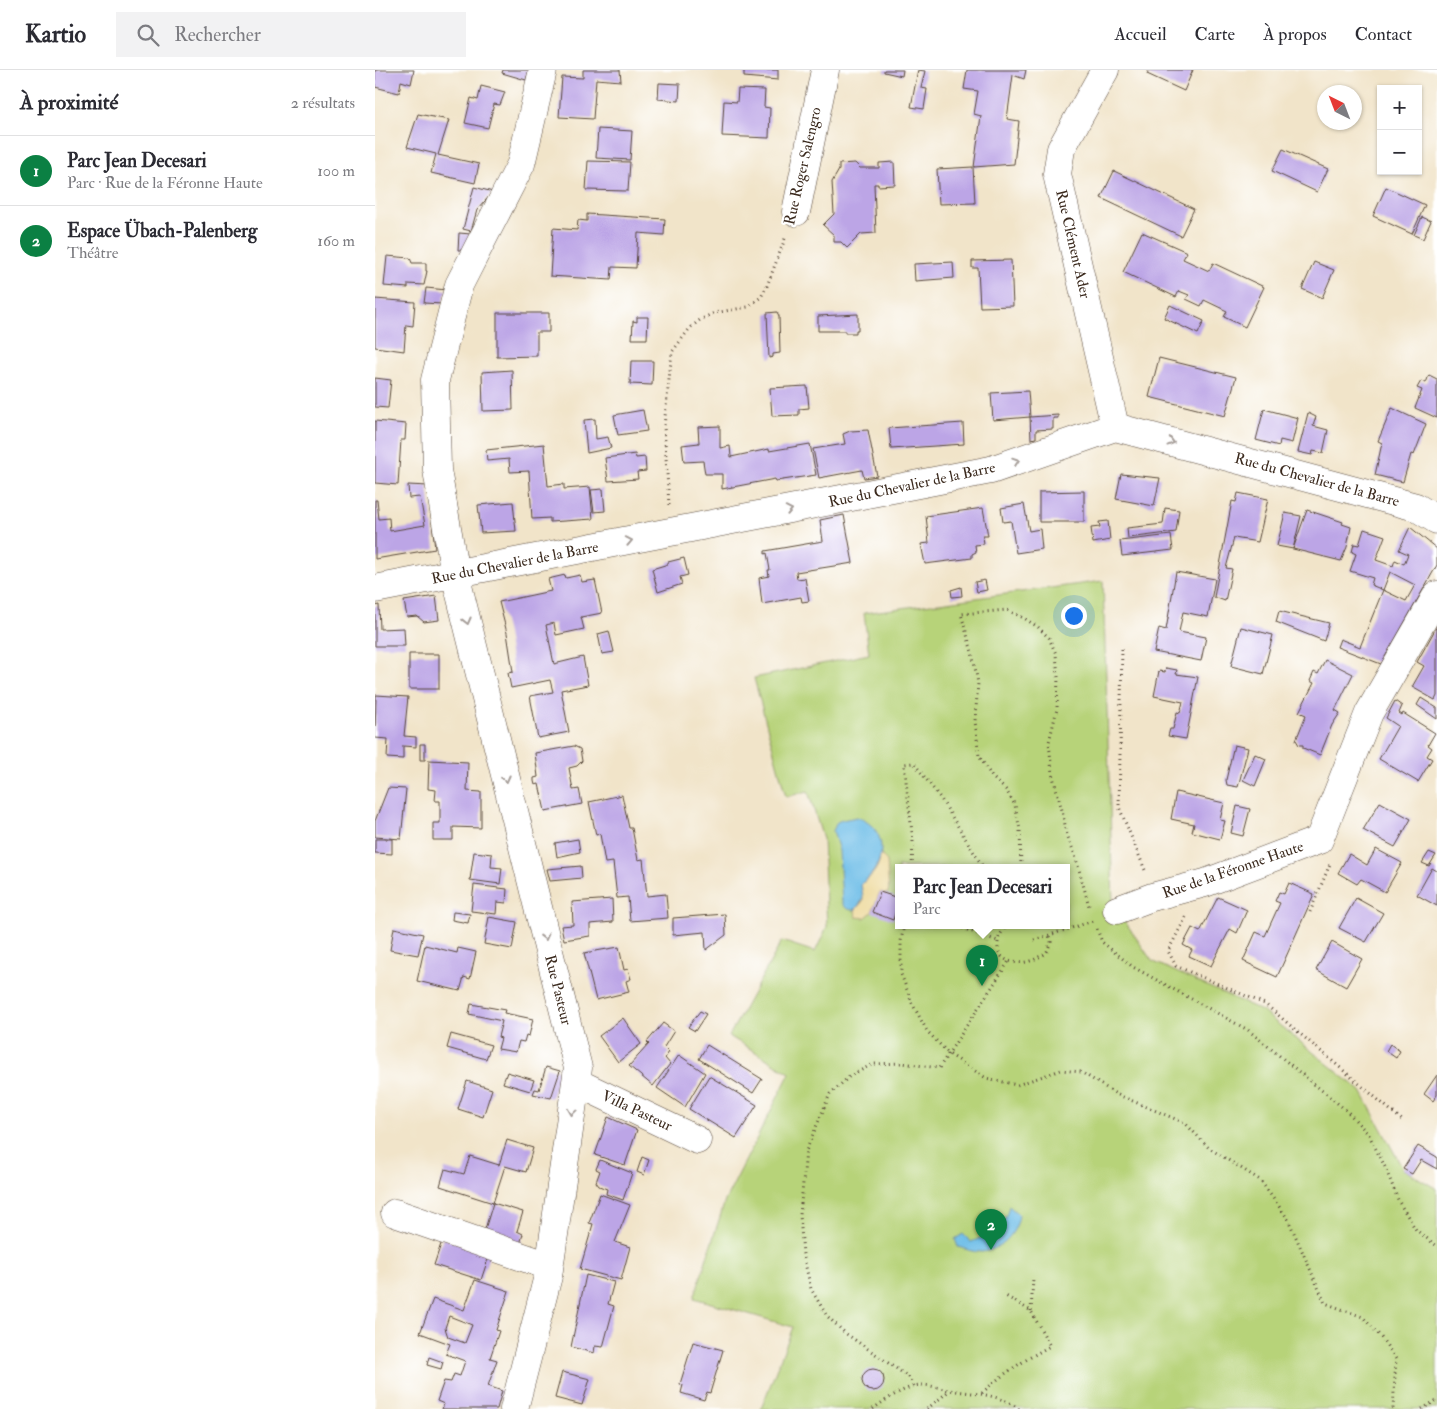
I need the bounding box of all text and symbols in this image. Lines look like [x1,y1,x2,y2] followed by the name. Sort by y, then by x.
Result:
[116,12,466,57] search box
[25,19,86,50] text: Kartio
[134,21,162,49] icon: search
[174,23,261,47] text: Rechercher
[1114,23,1167,46] text: Accueil
[1195,23,1235,46] text: Carte
[1263,23,1327,46] text: À propos
[1355,23,1412,46] text: Contact
[1317,85,1362,130] north arrow
[1377,85,1422,175] map controls
[1377,85,1422,130] button: +
[20,89,118,116] text: À proximité
[291,93,355,113] text: 2 résultats
[780,105,826,227] street label: Rue Roger Salengro
[1377,130,1422,175] button: −
[67,149,207,173] text: Parc Jean Decesari
[33,161,39,181] text: 1
[317,161,355,181] text: 100 m
[67,173,263,193] text: Parc · Rue de la Féronne Haute
[1051,188,1095,301] street label: Rue Clément Ader
[67,219,257,243] text: Espace Übach-Palenberg
[32,231,40,251] text: 2
[317,231,355,251] text: 160 m
[67,243,118,263] text: Théâtre
[1166,436,1175,447] one-way arrow
[1232,449,1402,511] street label: Rue du Chevalier de la Barre
[1011,457,1020,467] one-way arrow
[827,458,997,512] street label: Rue du Chevalier de la Barre
[784,505,793,515] one-way arrow
[625,536,634,546] one-way arrow
[430,537,600,589] street label: Rue du Chevalier de la Barre
[1061,603,1087,629] your location
[461,617,472,626] one-way arrow
[500,774,511,783] one-way arrow
[1160,837,1306,903] street label: Rue de la Féronne Haute
[895,864,1070,929] popup
[913,875,1052,899] text: Parc Jean Decesari
[913,899,941,919] text: Parc
[539,932,550,941] one-way arrow
[966,945,998,986] pin: 1
[540,953,576,1028] street label: Rue Pasteur
[599,1086,676,1136] street label: Villa Pasteur
[567,1108,577,1116] one-way arrow
[975,1209,1007,1250] pin: 2

